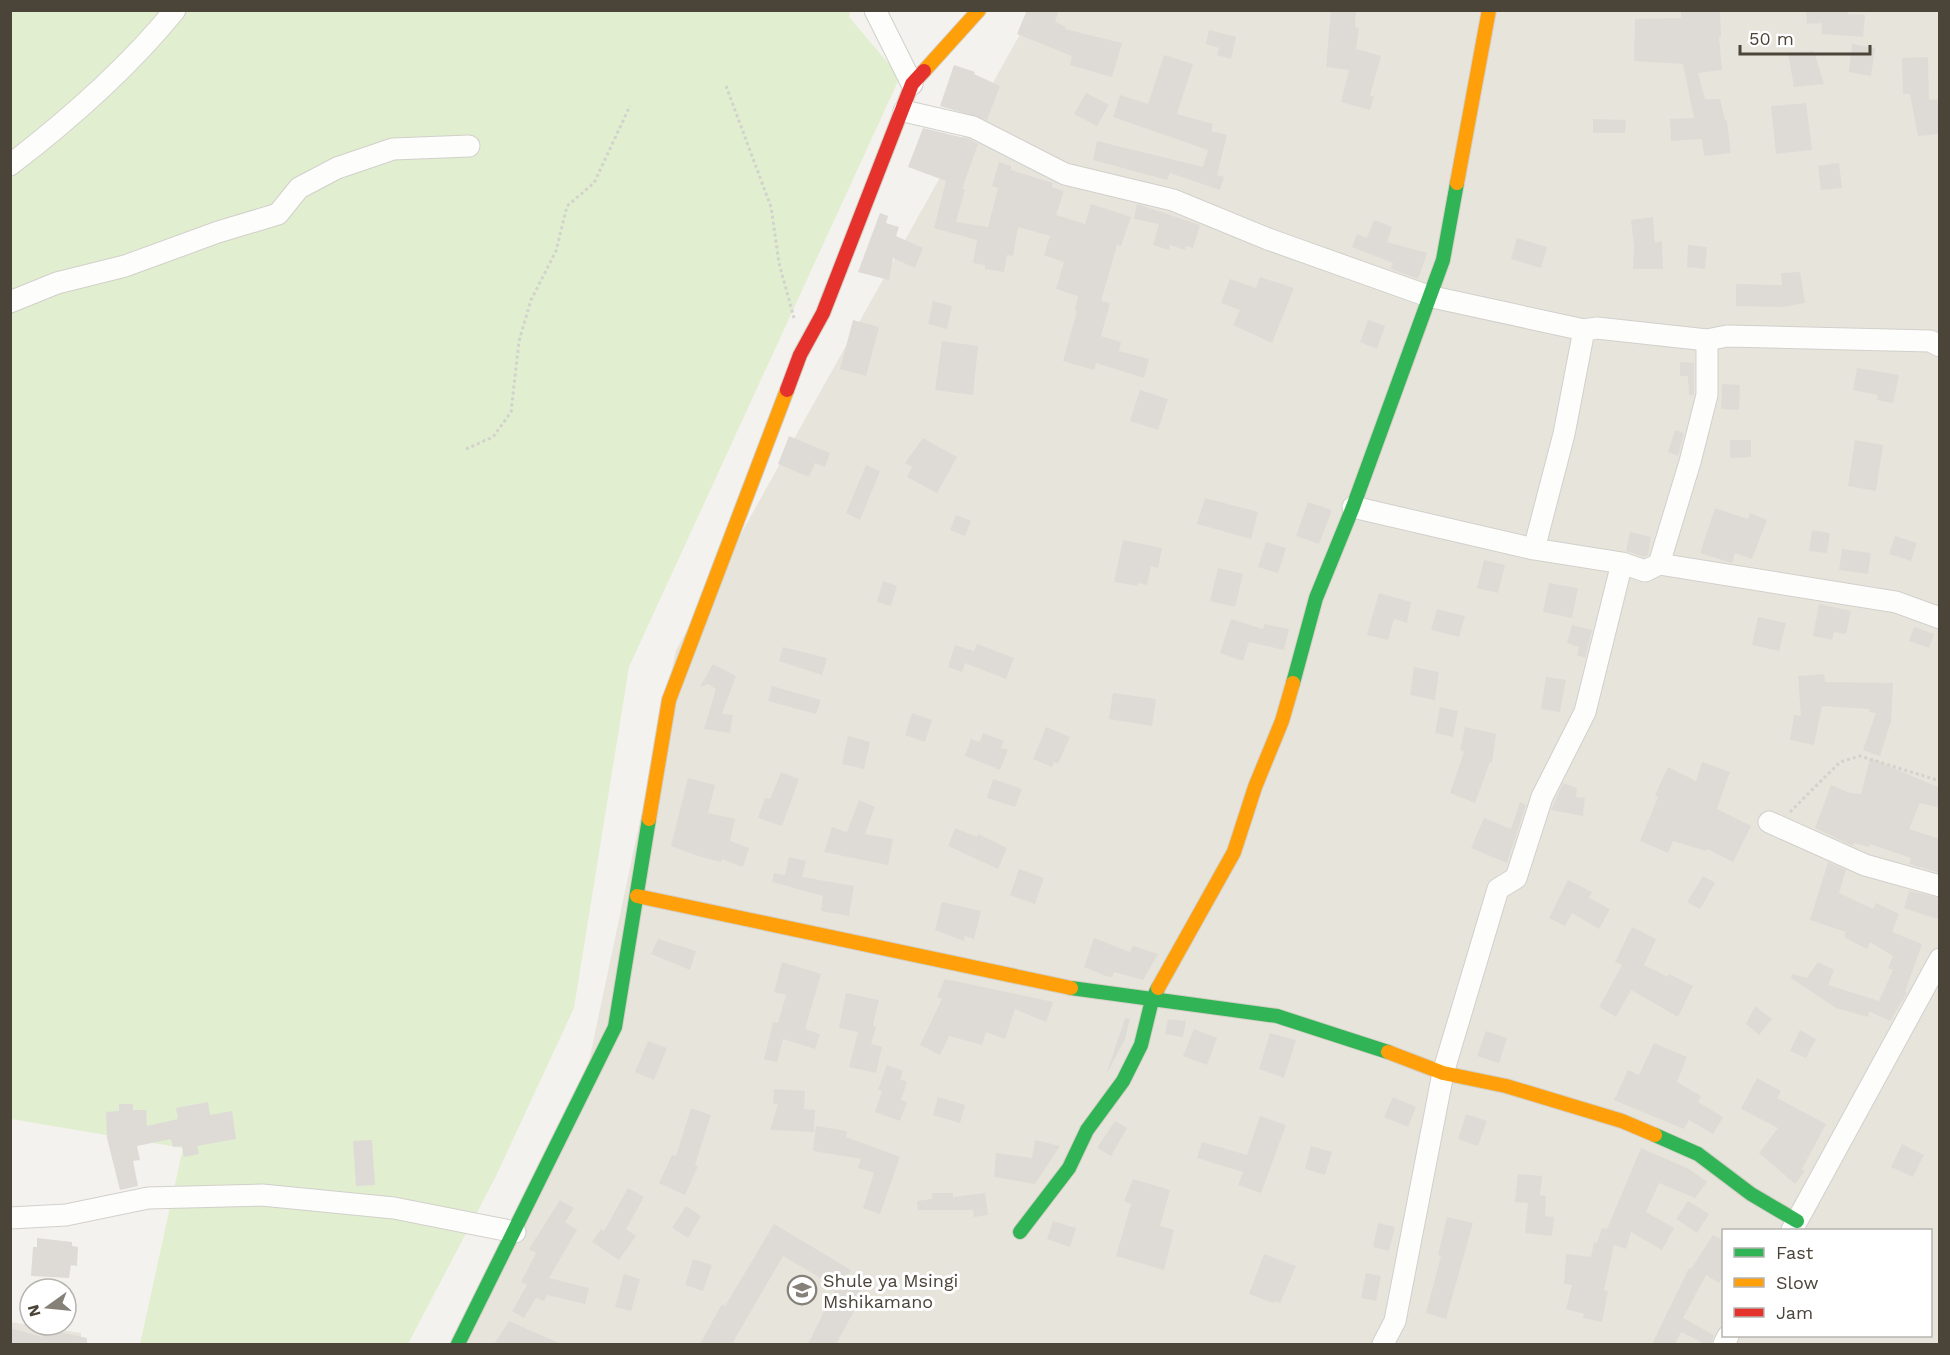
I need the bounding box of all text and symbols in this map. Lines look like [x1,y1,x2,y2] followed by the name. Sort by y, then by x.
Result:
[1740,18,1870,56] scale bar
[1749,28,1794,49] text: 50 m
[1722,1229,1932,1337] legend
[1776,1242,1814,1263] text: Fast
[823,1270,958,1312] place label: Shule ya Msingi Mshikamano
[1776,1272,1819,1293] text: Slow
[786,1274,818,1306] school or university icon: Shule ya Msingi Mshikamano
[18,1277,78,1337] north arrow
[1776,1302,1813,1323] text: Jam
[23,1303,45,1319] text: N

